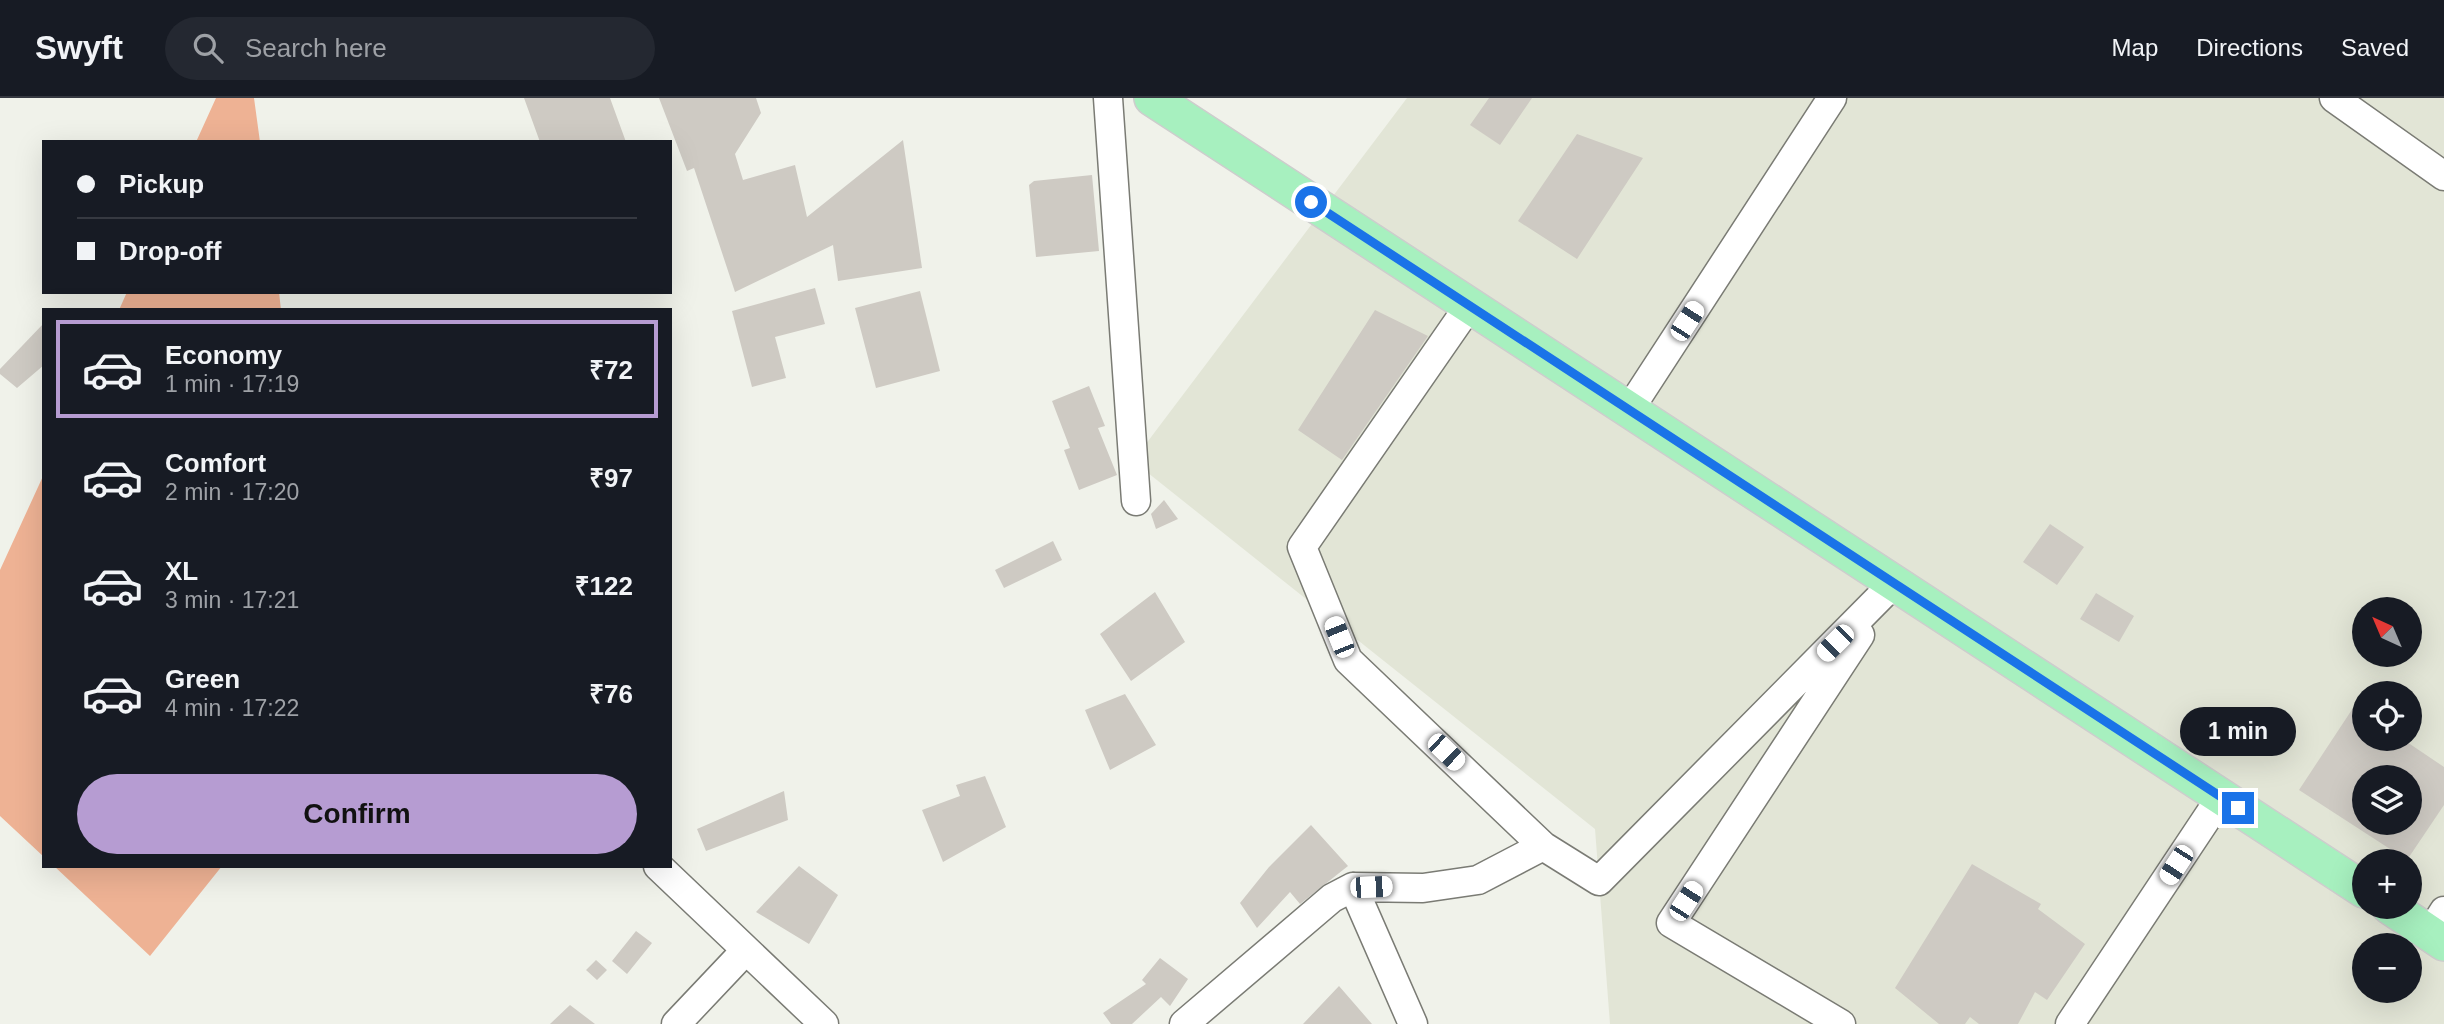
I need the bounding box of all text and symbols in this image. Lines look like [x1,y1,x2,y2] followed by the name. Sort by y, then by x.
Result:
[165,17,655,80] search box
[35,29,123,66] text: Swyft
[189,29,227,67] icon: search
[245,33,387,63] text: Search here
[2112,34,2158,61] text: Map
[2196,34,2303,61] text: Directions
[2341,34,2409,61] text: Saved
[119,169,204,199] text: Pickup
[1295,186,1327,218] route start
[119,236,222,266] text: Drop-off
[1667,298,1708,344] car
[81,338,144,401] icon: car
[165,340,282,370] text: Economy
[589,355,633,385] text: ₹72
[165,371,299,397] text: 1 min · 17:19
[81,446,144,509] icon: car
[165,448,266,478] text: Comfort
[589,463,633,493] text: ₹97
[165,479,299,505] text: 2 min · 17:20
[81,554,144,617] icon: car
[165,556,198,586] text: XL
[575,571,633,601] text: ₹122
[165,587,299,613] text: 3 min · 17:21
[2352,597,2422,667] north arrow
[2352,597,2422,1003] map controls
[1322,614,1357,660] car
[1813,621,1858,665] car
[81,662,144,725] icon: car
[165,664,240,694] text: Green
[589,679,633,709] text: ₹76
[2352,681,2422,751] button: locate
[165,695,299,721] text: 4 min · 17:22
[2180,706,2296,756] callout: 1 min
[2208,718,2268,744] text: 1 min
[1424,730,1469,774] car
[2352,765,2422,835] button: layers
[77,774,637,854] button: Confirm
[2222,792,2254,824] route end
[2156,842,2197,888] car
[2352,849,2422,919] button: +
[1350,876,1393,898] car
[1666,878,1707,924] car
[2352,933,2422,1003] button: −

